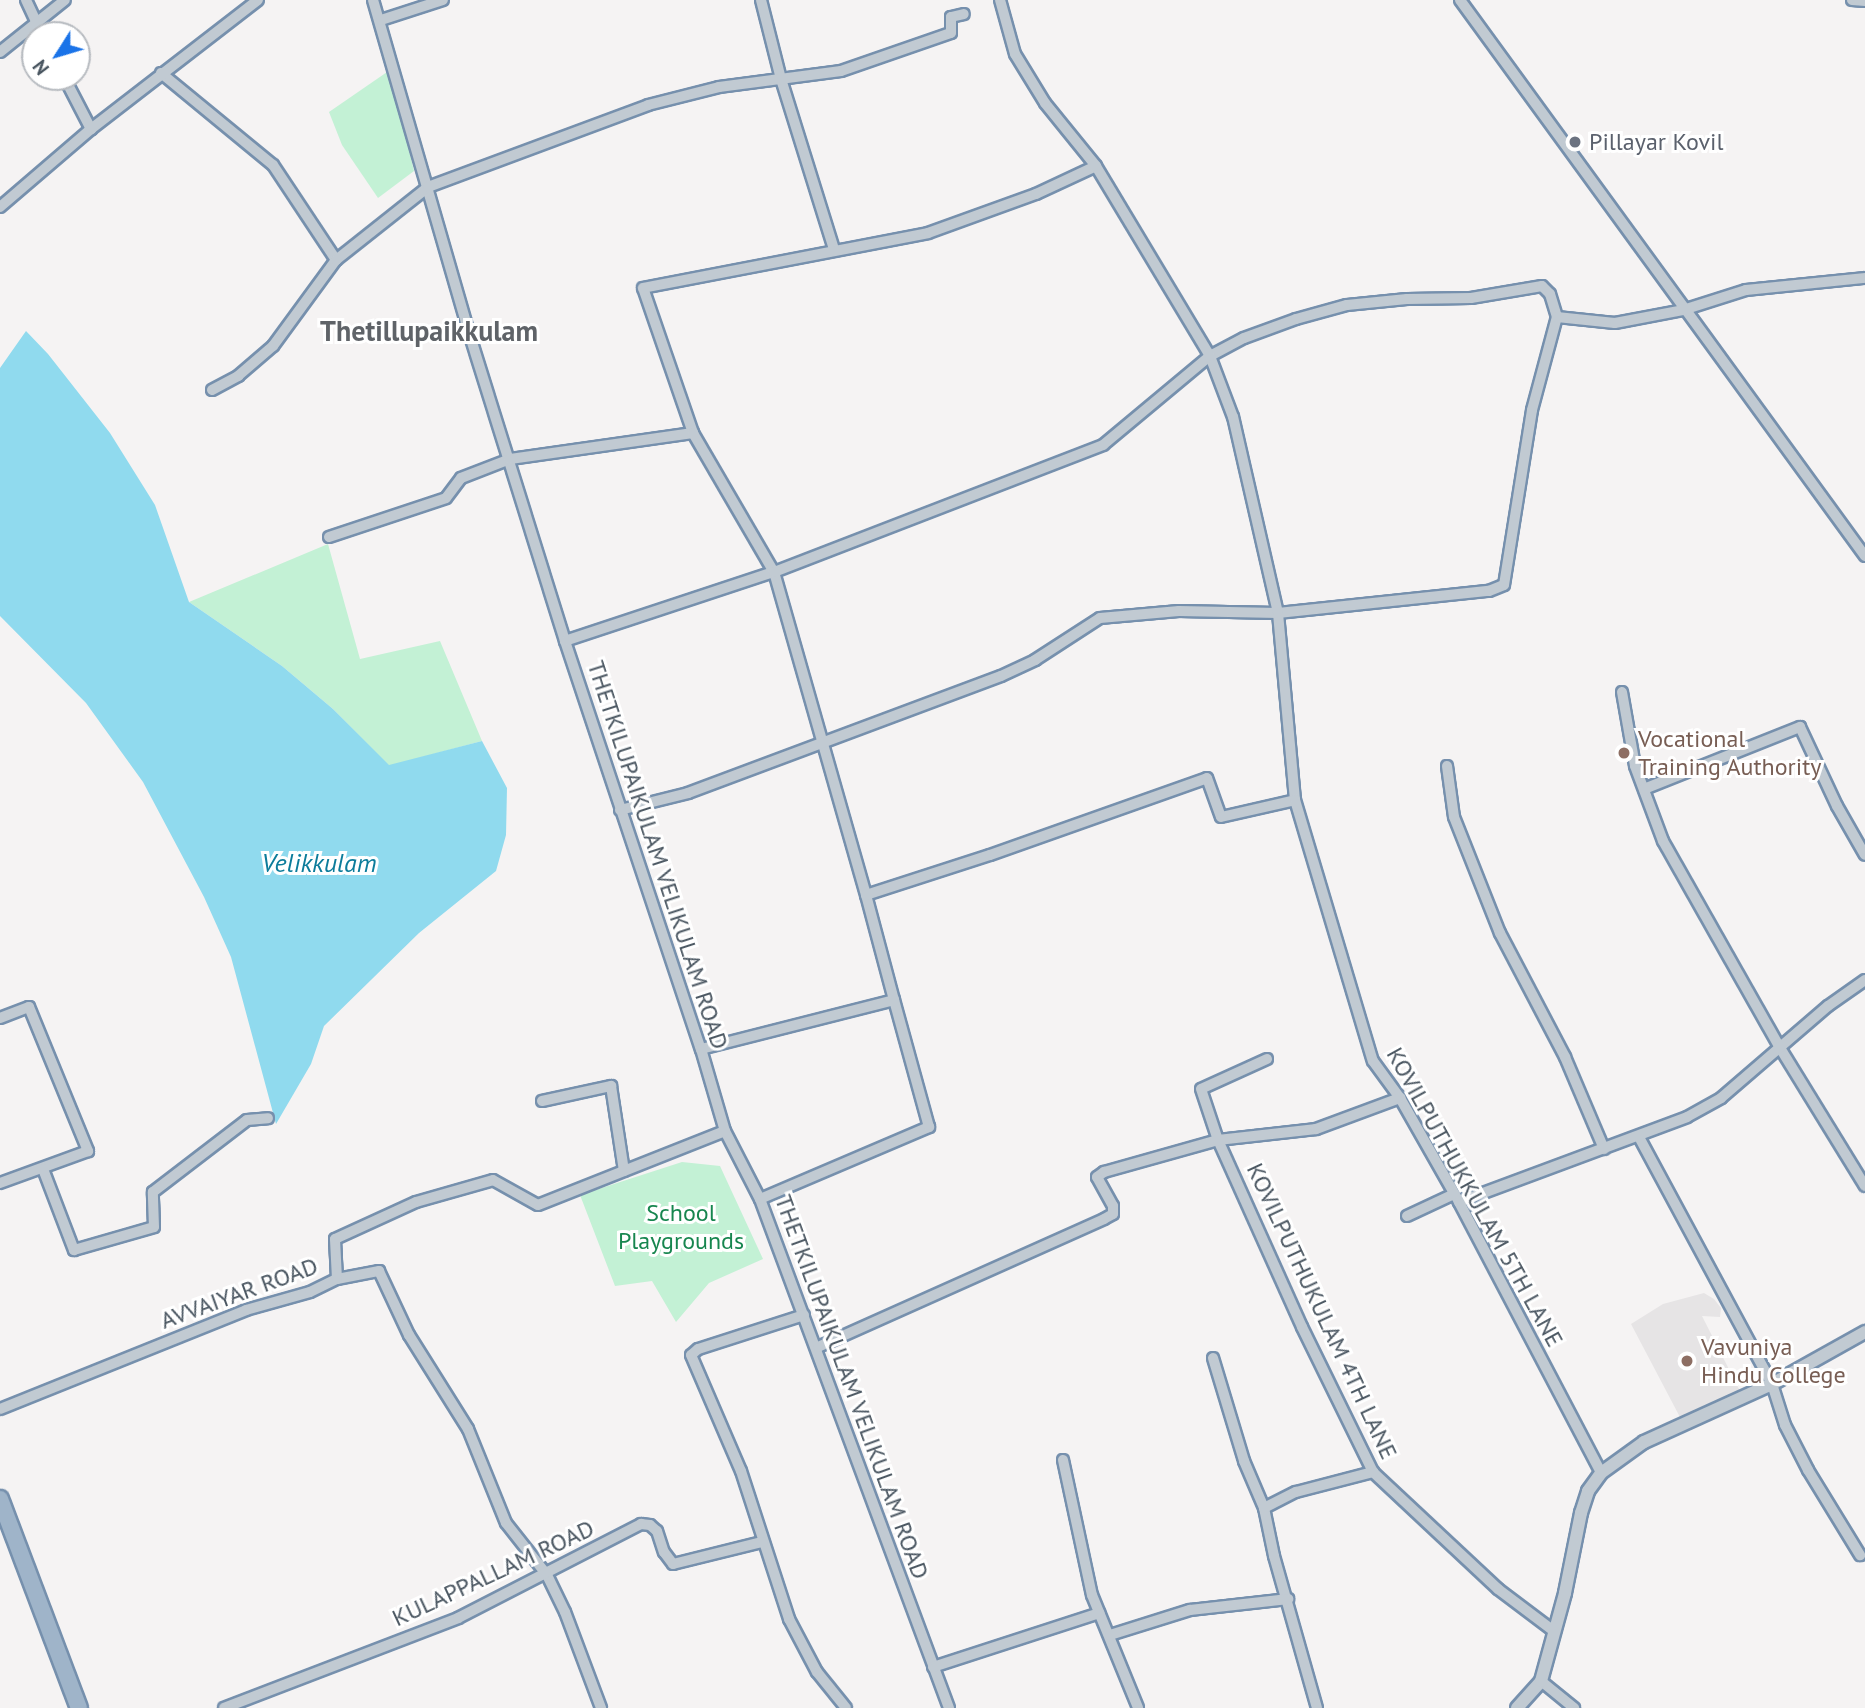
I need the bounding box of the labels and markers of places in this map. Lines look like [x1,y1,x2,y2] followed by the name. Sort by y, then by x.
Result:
[1589,128,1723,156] place label: Pillayar Kovil
[1567,134,1583,150] marker: Pillayar Kovil
[1638,725,1822,781] place label: Vocational Training Authority
[1616,745,1632,761] marker: Vocational Training Authority
[1701,1333,1846,1389] place label: Vavuniya Hindu College
[1679,1353,1695,1369] marker: Vavuniya Hindu College

